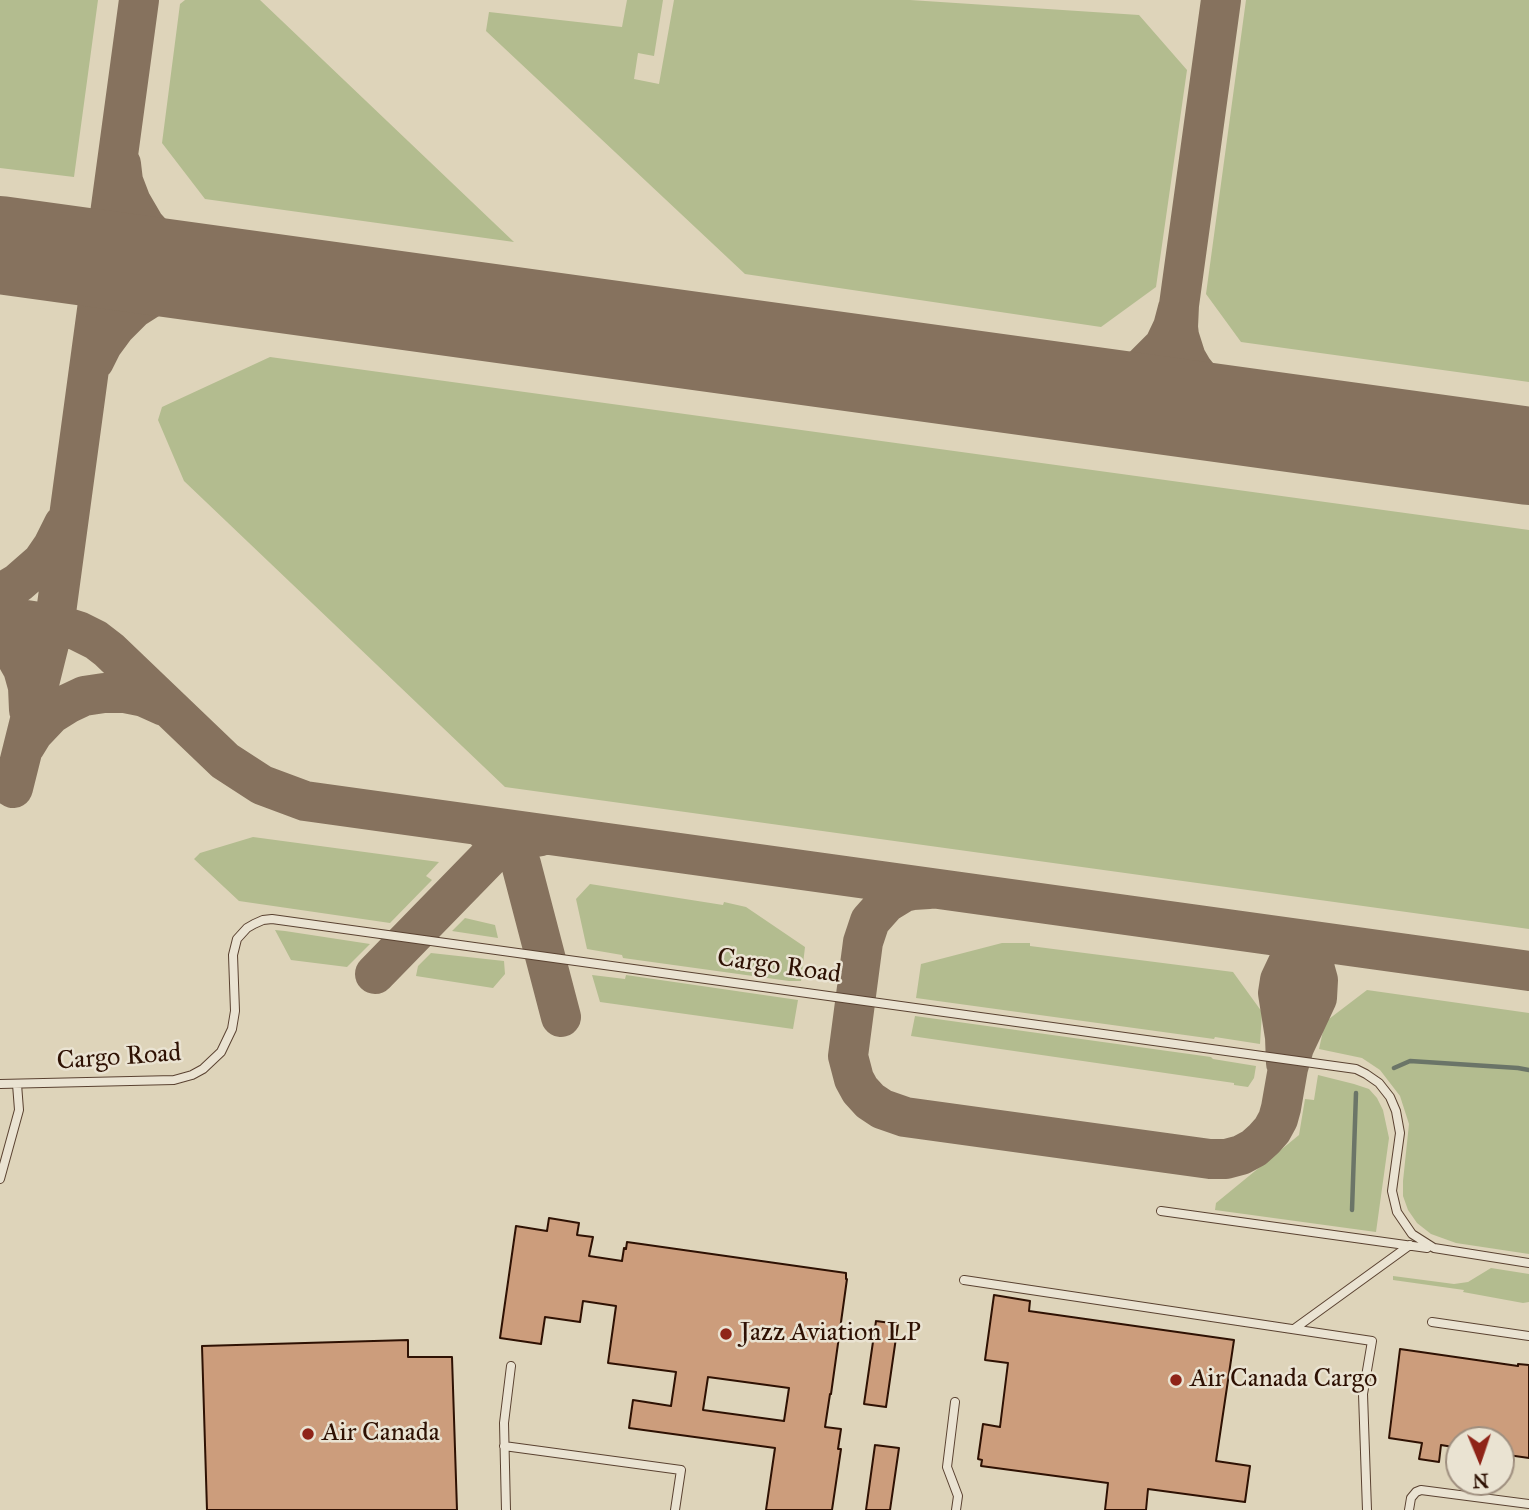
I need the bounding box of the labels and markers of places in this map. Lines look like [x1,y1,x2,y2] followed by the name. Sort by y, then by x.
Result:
[740,1318,921,1350] place label: Jazz Aviation LP
[718,1326,734,1342] marker: Jazz Aviation LP
[1190,1364,1377,1396] place label: Air Canada Cargo
[1168,1372,1184,1388] marker: Air Canada Cargo
[322,1418,440,1450] place label: Air Canada
[300,1426,316,1442] marker: Air Canada

